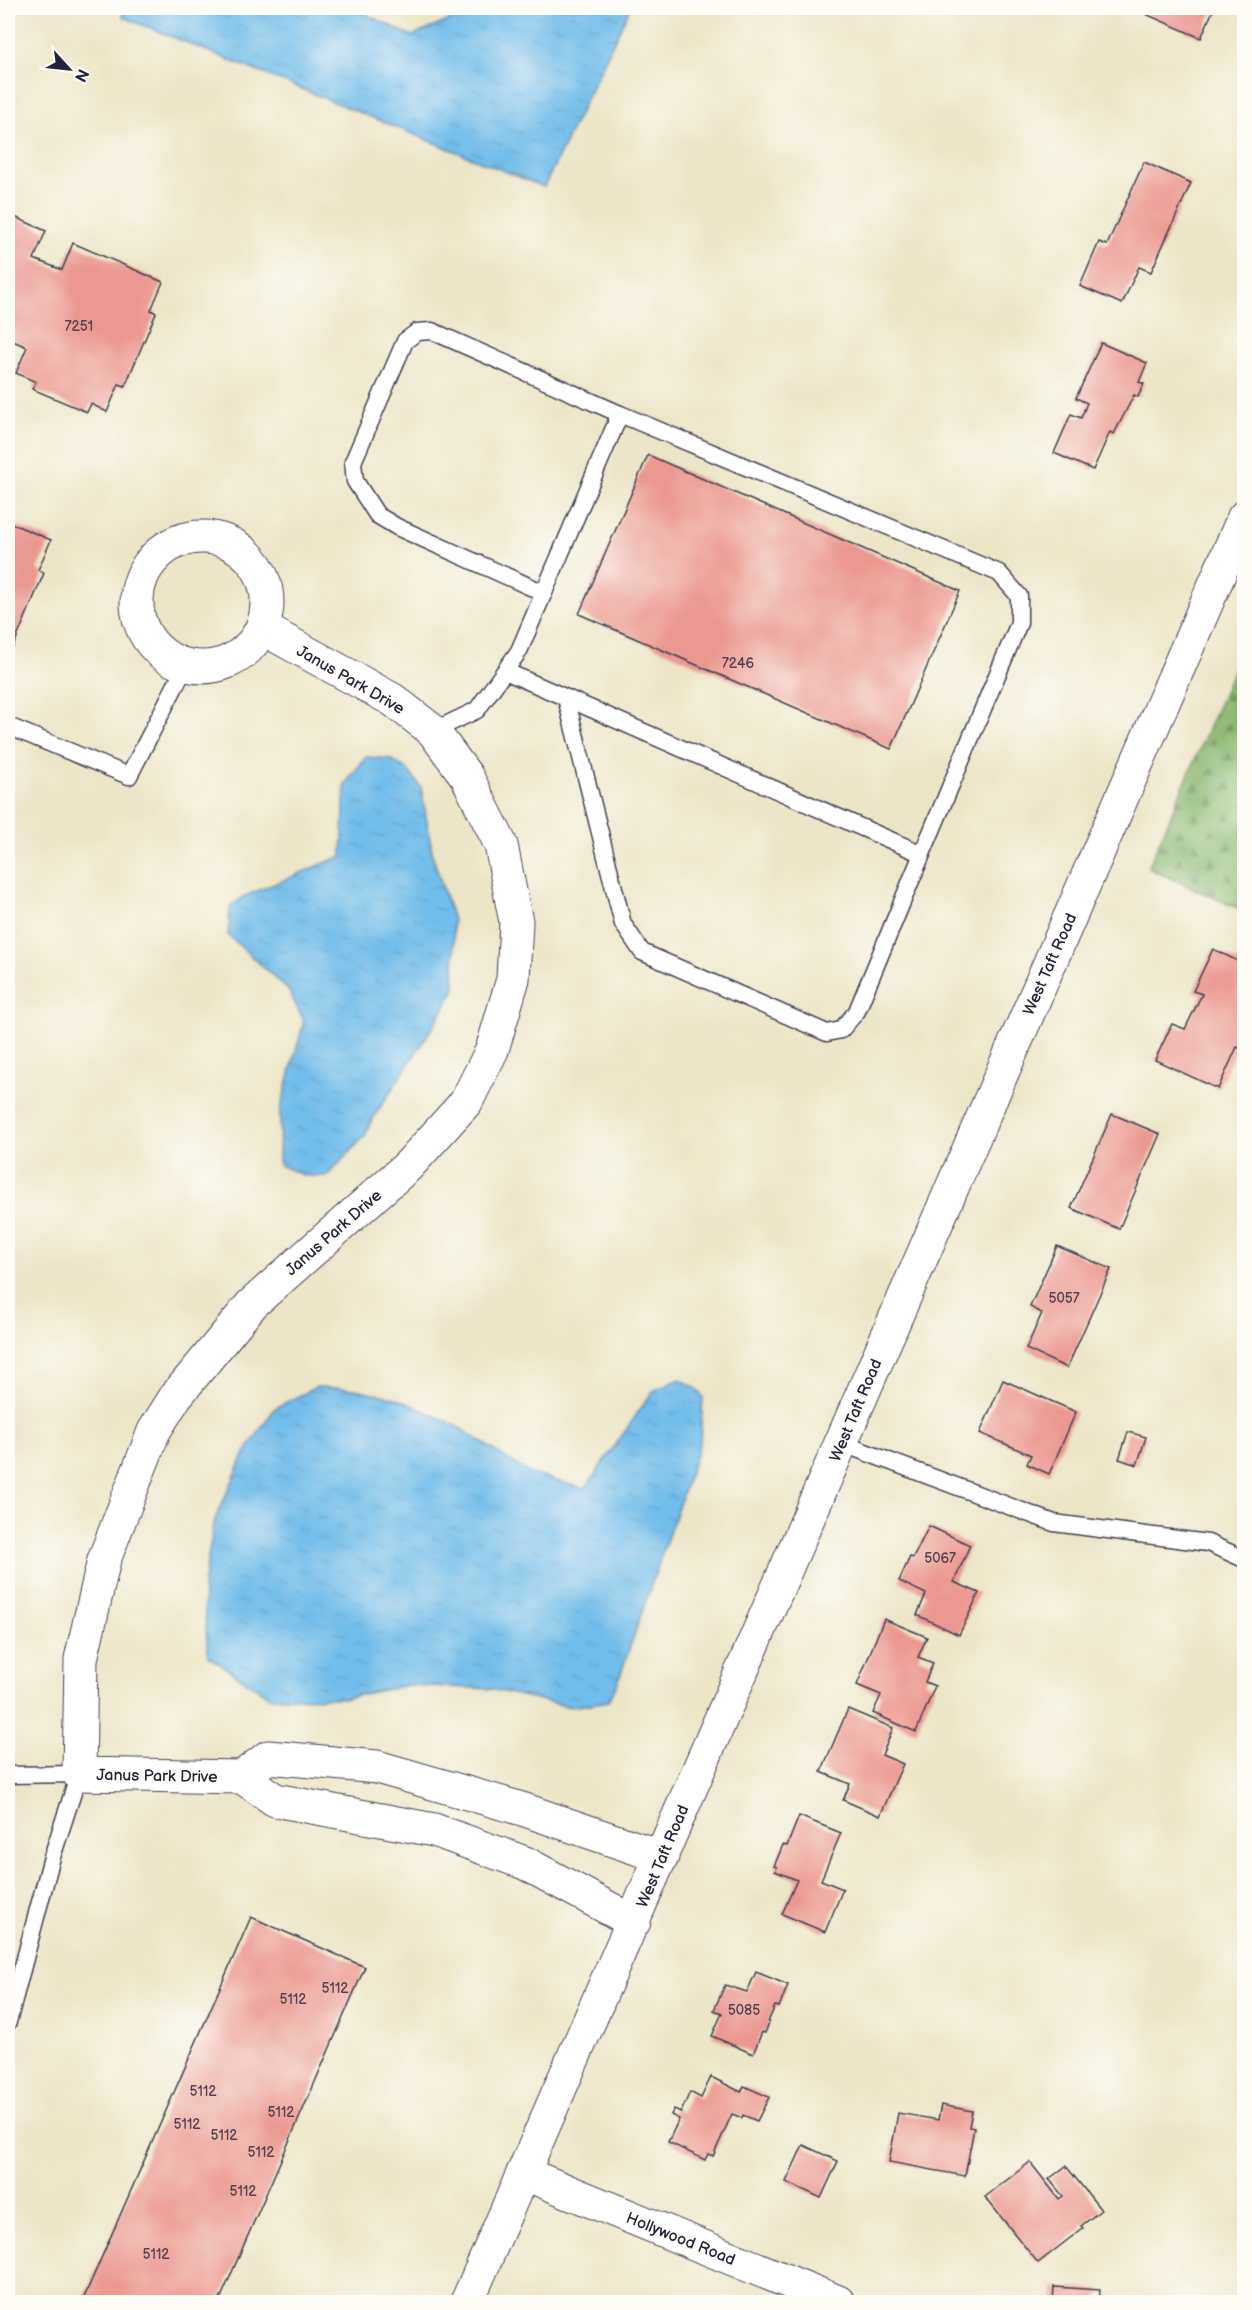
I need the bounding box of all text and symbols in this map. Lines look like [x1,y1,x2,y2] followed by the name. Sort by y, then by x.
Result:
[39,39,99,99] north arrow
[70,65,92,85] text: N
[65,318,93,335] house number: 7251
[293,642,408,719] street label: Janus Park Drive
[722,655,754,672] house number: 7246
[1019,911,1081,1019] street label: West Taft Road
[282,1186,386,1280] street label: Janus Park Drive
[1048,1290,1080,1307] house number: 5057
[826,1356,887,1465] street label: West Taft Road
[924,1550,956,1567] house number: 5067
[96,1766,218,1787] street label: Janus Park Drive
[633,1802,694,1911] street label: West Taft Road
[321,1980,349,1997] house number: 5112
[279,1991,307,2008] house number: 5112
[728,2002,760,2019] house number: 5085
[189,2083,217,2100] house number: 5112
[267,2104,295,2121] house number: 5112
[173,2116,201,2133] house number: 5112
[210,2127,238,2144] house number: 5112
[247,2144,275,2161] house number: 5112
[229,2183,257,2200] house number: 5112
[623,2209,738,2270] street label: Hollywood Road
[142,2246,170,2263] house number: 5112

